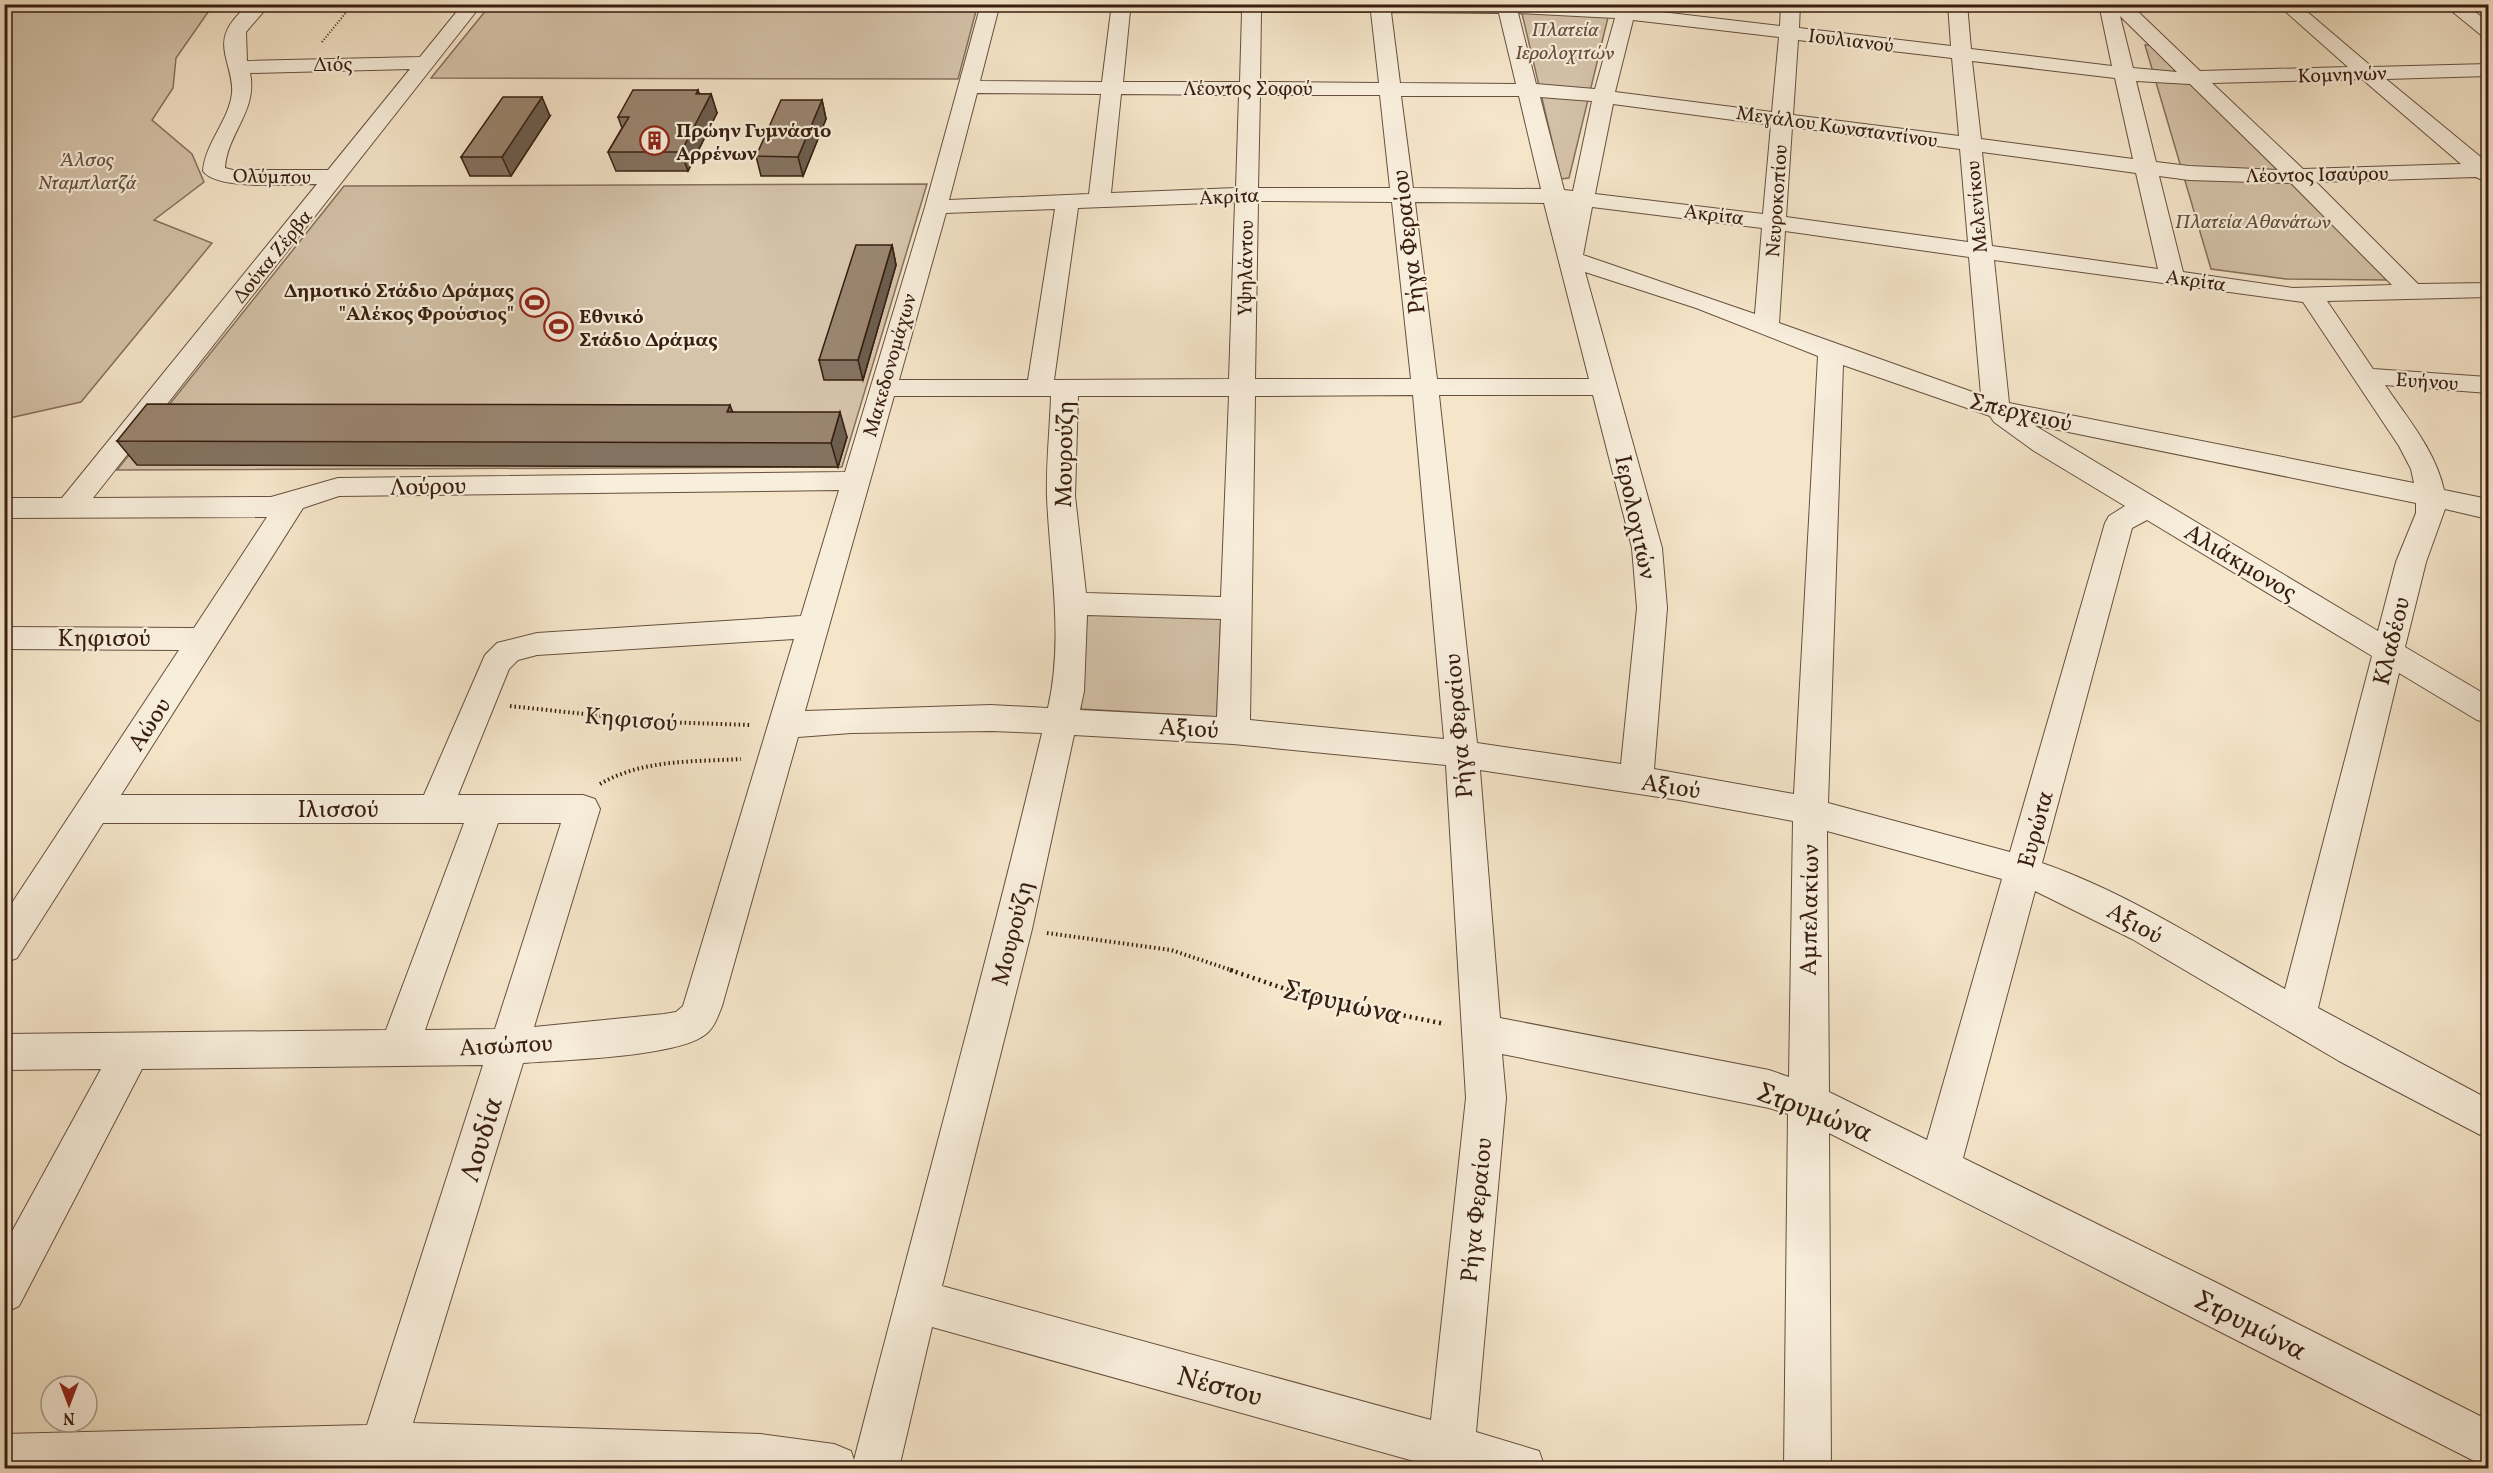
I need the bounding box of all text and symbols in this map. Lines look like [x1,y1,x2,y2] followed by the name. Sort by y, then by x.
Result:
[1515,17,1615,68] park label: Πλατεία Ιερολοχιτών
[1806,23,1895,61] street label: Ιουλιανού
[314,52,352,80] street label: Διός
[2297,60,2387,92] street label: Κομνηνών
[1183,76,1313,104] street label: Λέοντος Σοφού
[1734,100,1939,156] street label: Μεγάλου Κωνσταντίνου
[676,118,831,169] place label: Πρώην Γυμνάσιο Αρρένων
[639,125,671,157] building icon: Πρώην Γυμνάσιο Αρρένων
[1760,144,1796,258] street label: Νευροκοπίου
[38,147,137,198] park label: Άλσος Νταμπλατζά
[1960,159,1996,254] street label: Μελενίκου
[2245,161,2389,191] street label: Λέοντος Ισαύρου
[233,163,311,193] street label: Ολύμπου
[1384,168,1436,316] street label: Ρήγα Φεραίου
[1198,182,1260,214] street label: Ακρίτα
[1682,198,1745,234] street label: Ακρίτα
[227,205,320,310] street label: Δούκα Ζέρβα
[2175,209,2331,237] park label: Πλατεία Αθανάτων
[1232,220,1262,316] street label: Υψηλάντου
[2164,264,2228,300] street label: Ακρίτα
[284,278,514,329] place label: Δημοτικό Στάδιο Δράμας "Αλέκος Φρούσιος"
[519,286,551,318] sports icon: Δημοτικό Στάδιο Δράμας "Αλέκος Φρούσιος"
[857,290,925,440] street label: Μακεδονομάχων
[579,304,717,355] place label: Εθνικό Στάδιο Δράμας
[542,311,574,343] sports icon: Εθνικό Στάδιο Δράμας
[2395,367,2459,399] street label: Ευήνου
[1966,386,2075,442] street label: Σπερχειού
[1048,400,1084,508] street label: Μουρούζη
[1604,452,1664,583] street label: Ιερολοχιτών
[390,470,466,506] street label: Λούρου
[2177,517,2303,611] street label: Αλιάκμονος
[2366,594,2420,689] street label: Κλαδέου
[57,623,151,657] street label: Κηφισού
[1437,652,1483,800] street label: Ρήγα Φεραίου
[121,692,181,759] street label: Αώου
[583,700,679,742] street label: Κηφισού
[1158,711,1220,749] street label: Αξιού
[1639,767,1703,809] street label: Αξιού
[2010,787,2063,872] street label: Ευρώτα
[298,794,378,828] street label: Ιλισσού
[1793,844,1829,976] street label: Αμπελακίων
[984,877,1043,990] street label: Μουρούζη
[2100,895,2168,954] street label: Αξιού
[1279,971,1406,1036] street label: Στρυμώνα
[458,1028,554,1066] street label: Αισώπου
[1751,1073,1878,1153] street label: Στρυμώνα
[451,1092,514,1187] street label: Λουδία
[1453,1136,1502,1284] street label: Ρήγα Φεραίου
[2187,1281,2313,1371] street label: Στρυμώνα
[1172,1357,1266,1417] street label: Νέστου
[39,1374,99,1434] north arrow
[63,1406,75,1428] text: N

